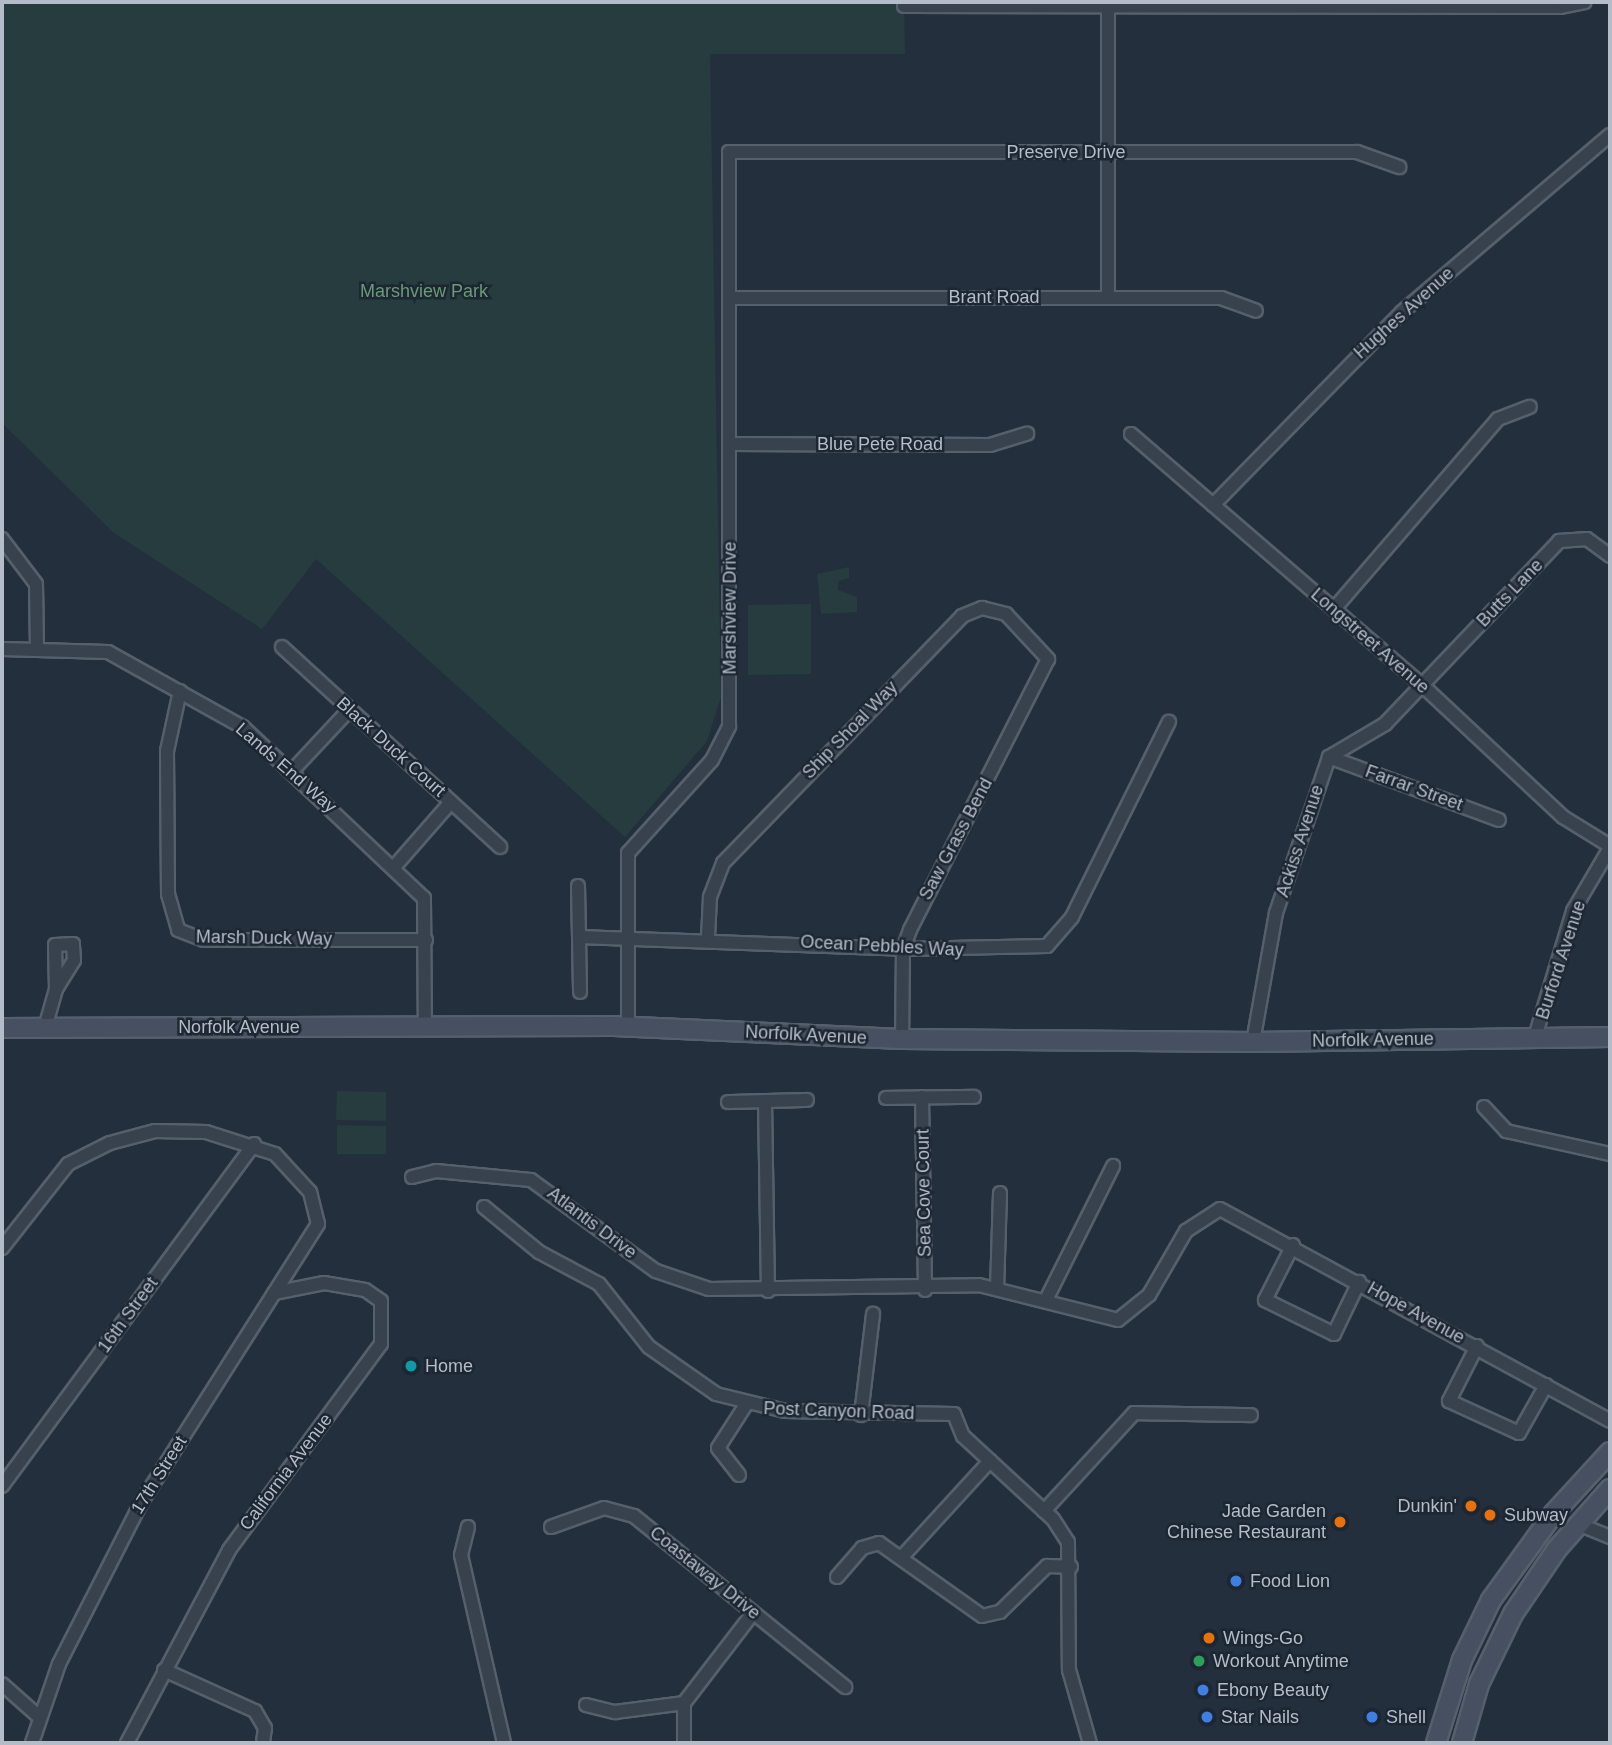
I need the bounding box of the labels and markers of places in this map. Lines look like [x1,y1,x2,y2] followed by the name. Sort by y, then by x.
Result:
[425,1355,473,1377] place label: Home
[403,1358,419,1374] marker: Home
[1398,1495,1457,1517] place label: Dunkin'
[1463,1498,1479,1514] marker: Dunkin'
[1167,1501,1326,1544] place label: Jade Garden Chinese Restaurant
[1504,1504,1568,1526] place label: Subway
[1482,1507,1498,1523] marker: Subway
[1332,1514,1348,1530] marker: Jade Garden Chinese Restaurant
[1250,1570,1330,1592] place label: Food Lion
[1228,1573,1244,1589] marker: Food Lion
[1223,1627,1303,1649] place label: Wings-Go
[1201,1630,1217,1646] marker: Wings-Go
[1213,1650,1350,1672] place label: Workout Anytime
[1191,1653,1207,1669] marker: Workout Anytime
[1217,1679,1329,1701] place label: Ebony Beauty
[1195,1682,1211,1698] marker: Ebony Beauty
[1221,1706,1299,1728] place label: Star Nails
[1386,1706,1426,1728] place label: Shell
[1199,1709,1215,1725] marker: Star Nails
[1364,1709,1380,1725] marker: Shell

